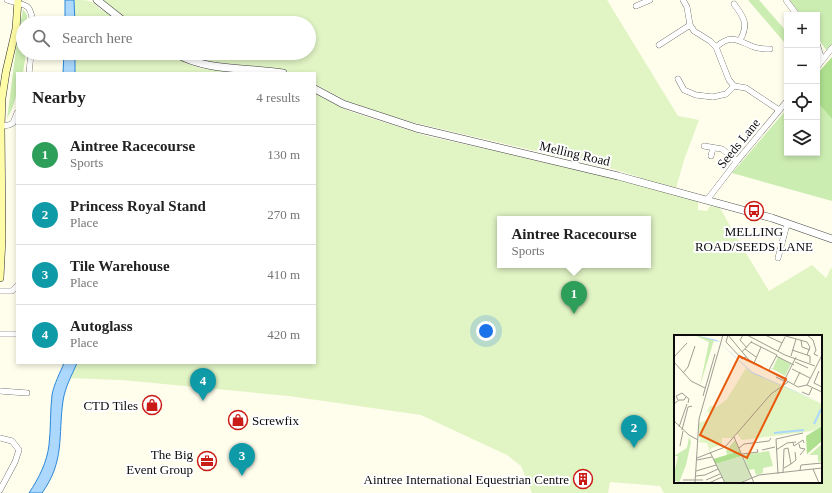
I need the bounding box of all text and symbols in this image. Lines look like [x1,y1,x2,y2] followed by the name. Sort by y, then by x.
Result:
[784,12,820,156] map controls
[784,12,820,48] button: +
[16,16,316,60] search box
[30,27,52,49] icon: search
[62,30,132,46] text: Search here
[784,48,820,84] button: −
[784,84,820,120] button: locate
[32,88,86,107] text: Nearby
[256,90,300,105] text: 4 results
[714,115,763,171] street label: Seeds Lane
[784,120,820,156] button: layers
[70,138,195,154] text: Aintree Racecourse
[538,138,612,169] street label: Melling Road
[42,147,48,162] text: 1
[267,147,300,162] text: 130 m
[70,155,103,170] text: Sports
[70,198,206,214] text: Princess Royal Stand
[743,200,765,222] bus stop icon: MELLING ROAD/SEEDS LANE
[42,207,48,222] text: 2
[267,207,300,222] text: 270 m
[70,215,98,230] text: Place
[497,216,651,268] popup
[695,224,813,254] place label: MELLING ROAD/SEEDS LANE
[511,226,637,242] text: Aintree Racecourse
[511,243,545,258] text: Sports
[70,258,170,274] text: Tile Warehouse
[42,267,48,282] text: 3
[267,267,300,282] text: 410 m
[70,275,98,290] text: Place
[561,281,587,314] pin: 1
[70,318,133,334] text: Autoglass
[476,321,496,341] your location
[42,327,48,342] text: 4
[267,327,300,342] text: 420 m
[70,335,98,350] text: Place
[674,335,822,483] inset map
[190,368,216,401] pin: 4
[141,394,163,416] shop icon: CTD Tiles
[83,398,138,413] place label: CTD Tiles
[227,409,249,431] shop icon: Screwfix
[252,413,299,428] place label: Screwfix
[621,415,647,448] pin: 2
[229,443,255,476] pin: 3
[126,447,193,477] place label: The Big Event Group
[196,450,218,472] office icon: The Big Event Group
[572,468,594,490] building icon: Aintree International Equestrian Centre
[364,472,569,487] place label: Aintree International Equestrian Centre

